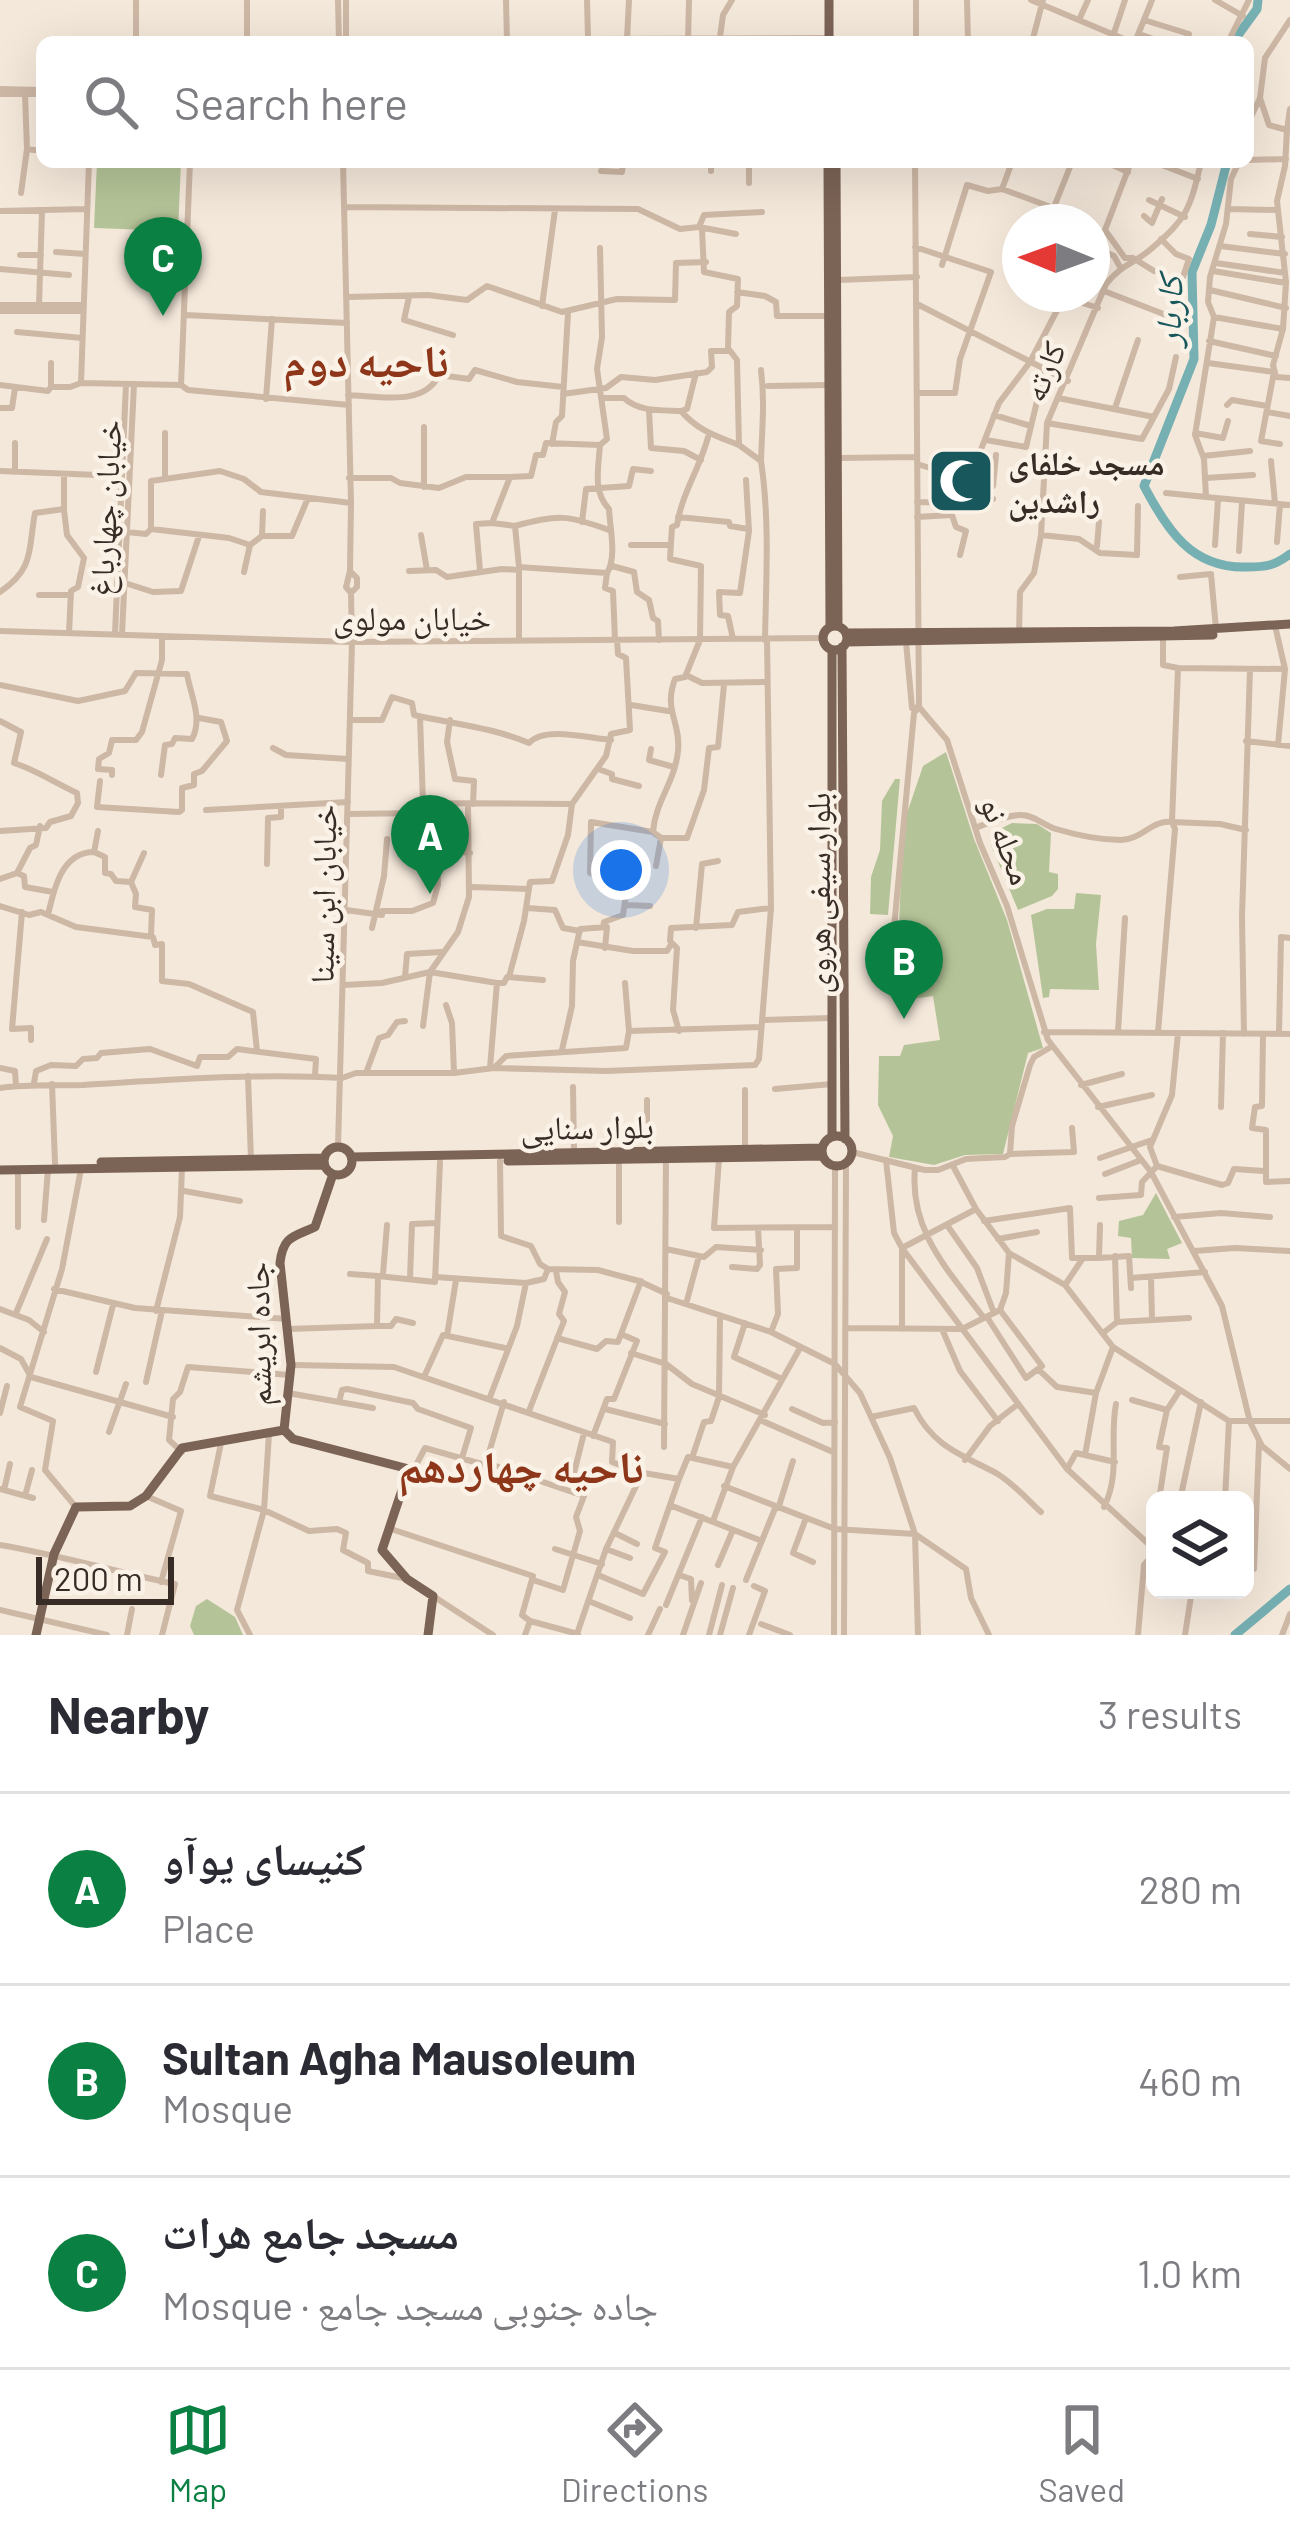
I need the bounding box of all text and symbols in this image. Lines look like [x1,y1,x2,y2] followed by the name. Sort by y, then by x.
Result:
[36,36,1254,168] search box
[78,69,144,135] icon: search
[174,75,408,129] text: Search here
[1002,204,1110,312] north arrow
[124,217,202,316] pin: C
[1144,269,1191,350] water label: کاربار
[283,332,449,392] district label: ناحیه دوم
[1013,335,1073,407] street label: کارته
[79,419,131,597] street label: خیابان چهارباغ
[1008,442,1165,522] place label: مسجد خلفای راشدین
[926,446,996,516] mosque icon: مسجد خلفای راشدین
[333,597,491,639] street label: خیابان مولوی
[973,790,1043,890] street label: محله نو
[797,792,839,994] street label: بلوار سیفی هروی
[391,795,469,894] pin: A
[300,804,346,984] street label: خیابان ابن سینا
[591,840,651,900] your location
[865,920,943,1019] pin: B
[520,1105,654,1149] street label: بلوار سنایی
[236,1262,282,1406] street label: جاده ابریشم
[398,1438,644,1497] district label: ناحیه چهاردهم
[1146,1491,1254,1599] map controls
[1146,1491,1254,1599] button: layers
[36,1551,174,1604] scale bar
[54,1558,143,1598] text: 200 m
[48,1683,209,1744] text: Nearby
[1098,1690,1242,1737] text: 3 results
[162,1830,366,1884] text: کنیسای یوآو
[74,1865,100,1912] text: A
[1139,1865,1242,1912] text: 280 m
[162,1904,255,1951] text: Place
[162,2030,636,2084] text: Sultan Agha Mausoleum
[75,2057,99,2104] text: B
[1138,2057,1242,2104] text: 460 m
[162,2084,293,2131] text: Mosque
[162,2204,459,2258] text: مسجد جامع هرات
[75,2249,99,2296] text: C
[1137,2249,1242,2296] text: 1.0 km
[162,2281,658,2328] text: Mosque · جاده جنوبی مسجد جامع
[165,2397,231,2509] tab: Map
[561,2397,708,2509] tab: Directions
[1038,2397,1125,2509] tab: Saved

